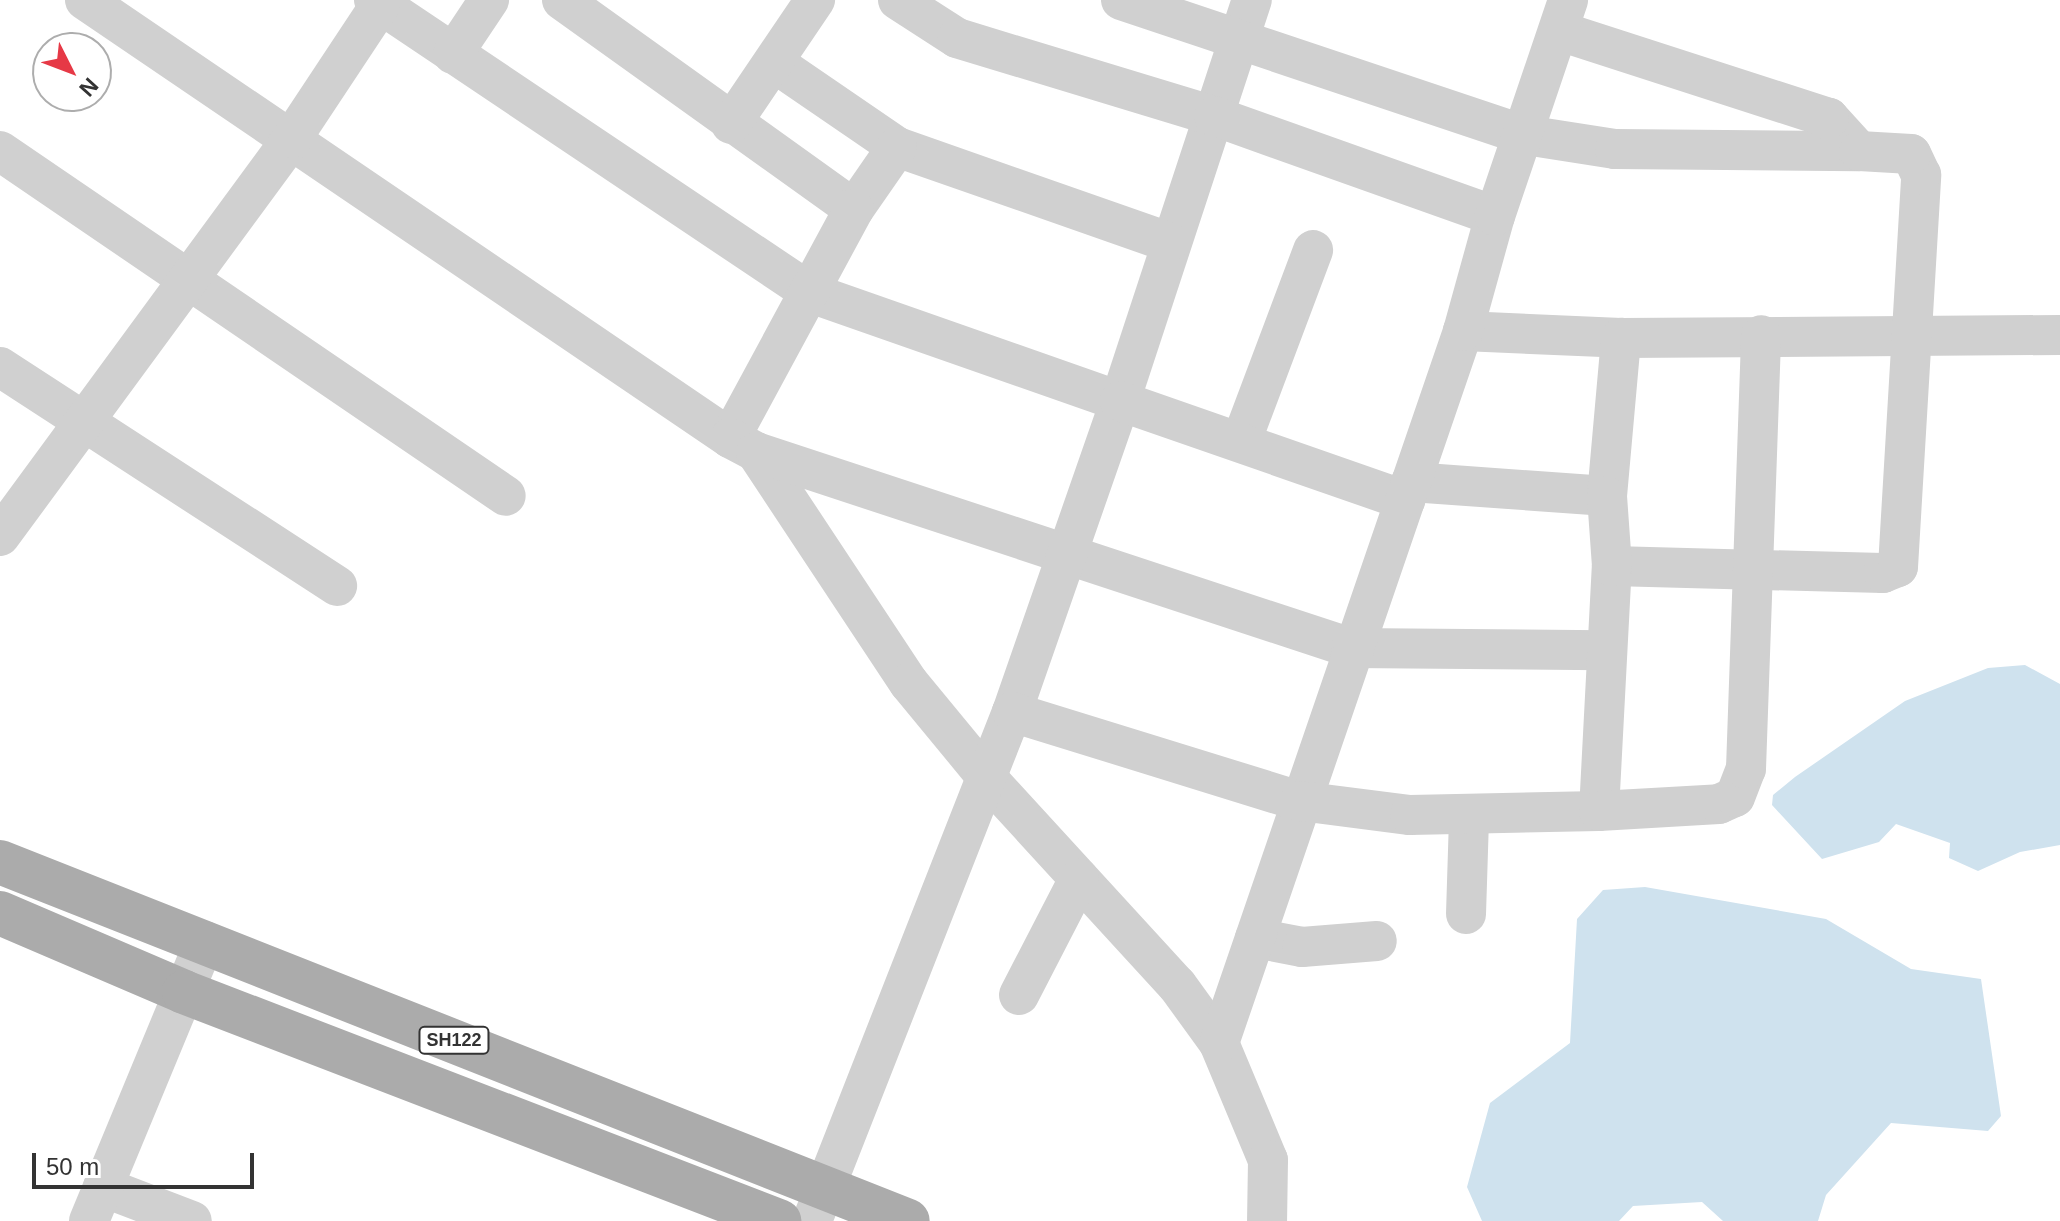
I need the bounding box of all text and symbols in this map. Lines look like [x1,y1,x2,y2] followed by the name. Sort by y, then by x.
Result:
[32,32,112,112] north arrow
[74,73,103,101] text: N
[418,1026,490,1054] road number: SH122
[36,1137,258,1187] scale bar
[46,1153,99,1180] text: 50 m

